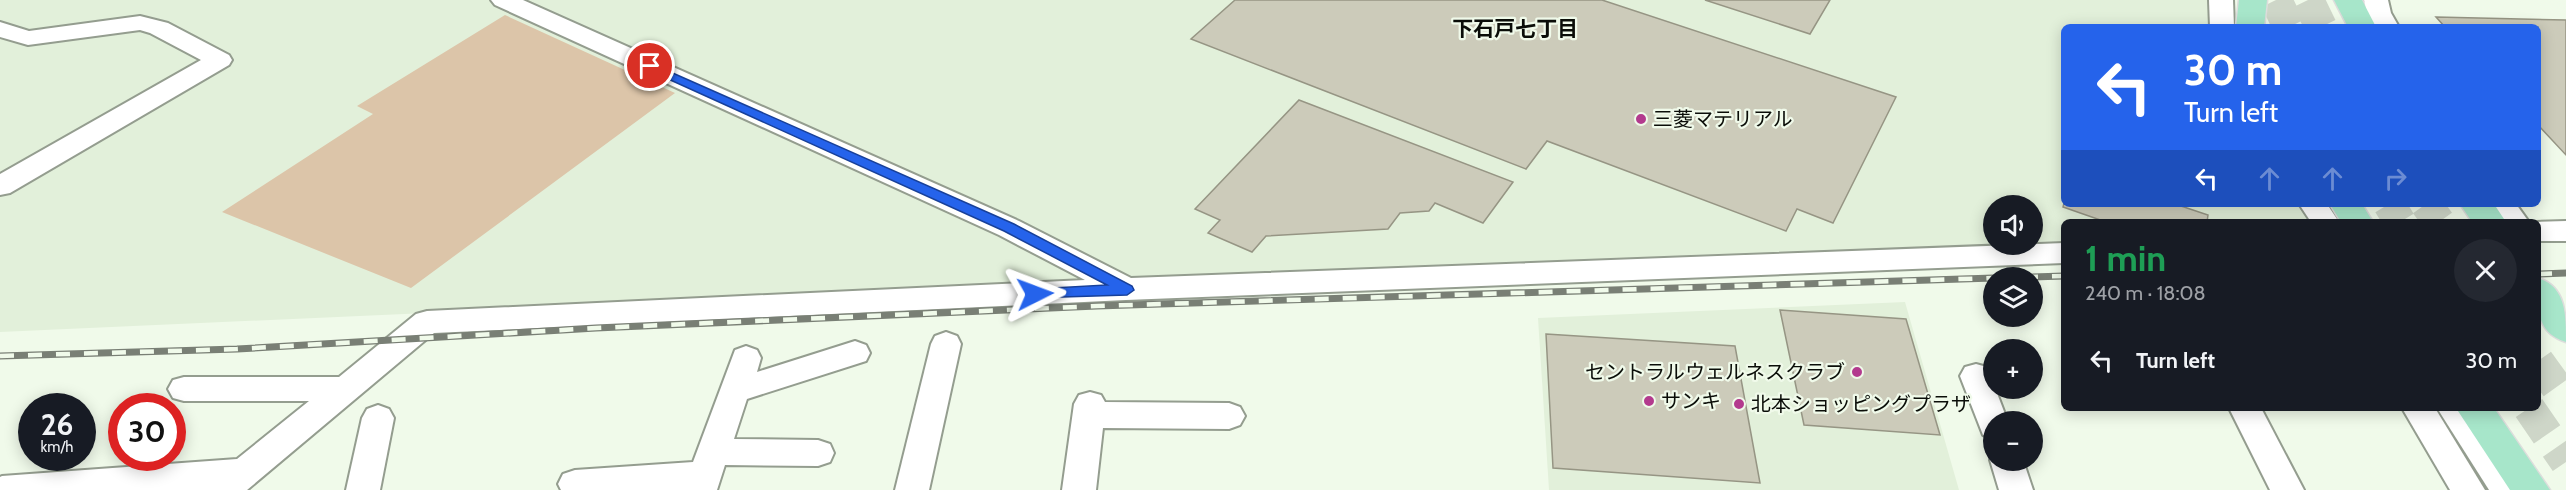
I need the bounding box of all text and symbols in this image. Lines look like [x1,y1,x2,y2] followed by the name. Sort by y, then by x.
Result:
[1452,16,1578,41] district label: 下石戸七丁目
[624,40,675,91] pin
[2184,44,2282,96] text: 30 m
[2085,48,2163,126] icon: left
[633,49,666,82] icon: arrive
[2184,96,2278,129] text: Turn left
[1653,107,1793,131] place label: 三菱マテリアル
[1634,112,1648,126] marker: 三菱マテリアル
[2190,162,2223,195] icon: left
[2253,162,2286,195] icon: ahead
[2316,162,2349,195] icon: ahead
[2379,162,2412,195] icon: right
[1983,195,2043,471] map controls
[1983,195,2043,255] button: sound
[2085,236,2166,280] text: 1 min
[2454,239,2517,302] button: close
[1003,262,1067,326] position arrow
[1983,267,2043,327] button: layers
[2085,281,2206,305] text: 240 m · 18:08
[1983,339,2043,399] button: +
[2085,344,2118,377] icon: left
[2136,347,2215,374] text: Turn left
[2465,347,2517,374] text: 30 m
[1585,360,1845,384] place label: セントラルウェルネスクラブ
[1850,365,1864,379] marker: セントラルウェルネスクラブ
[1661,389,1721,413] place label: サンキ
[1751,392,1971,416] place label: 北本ショッピングプラザ
[108,393,186,471] speed limit sign: 30
[1642,394,1656,408] marker: サンキ
[1732,397,1746,411] marker: 北本ショッピングプラザ
[41,406,73,443] text: 26
[1983,411,2043,471] button: −
[41,438,73,456] text: km/h

